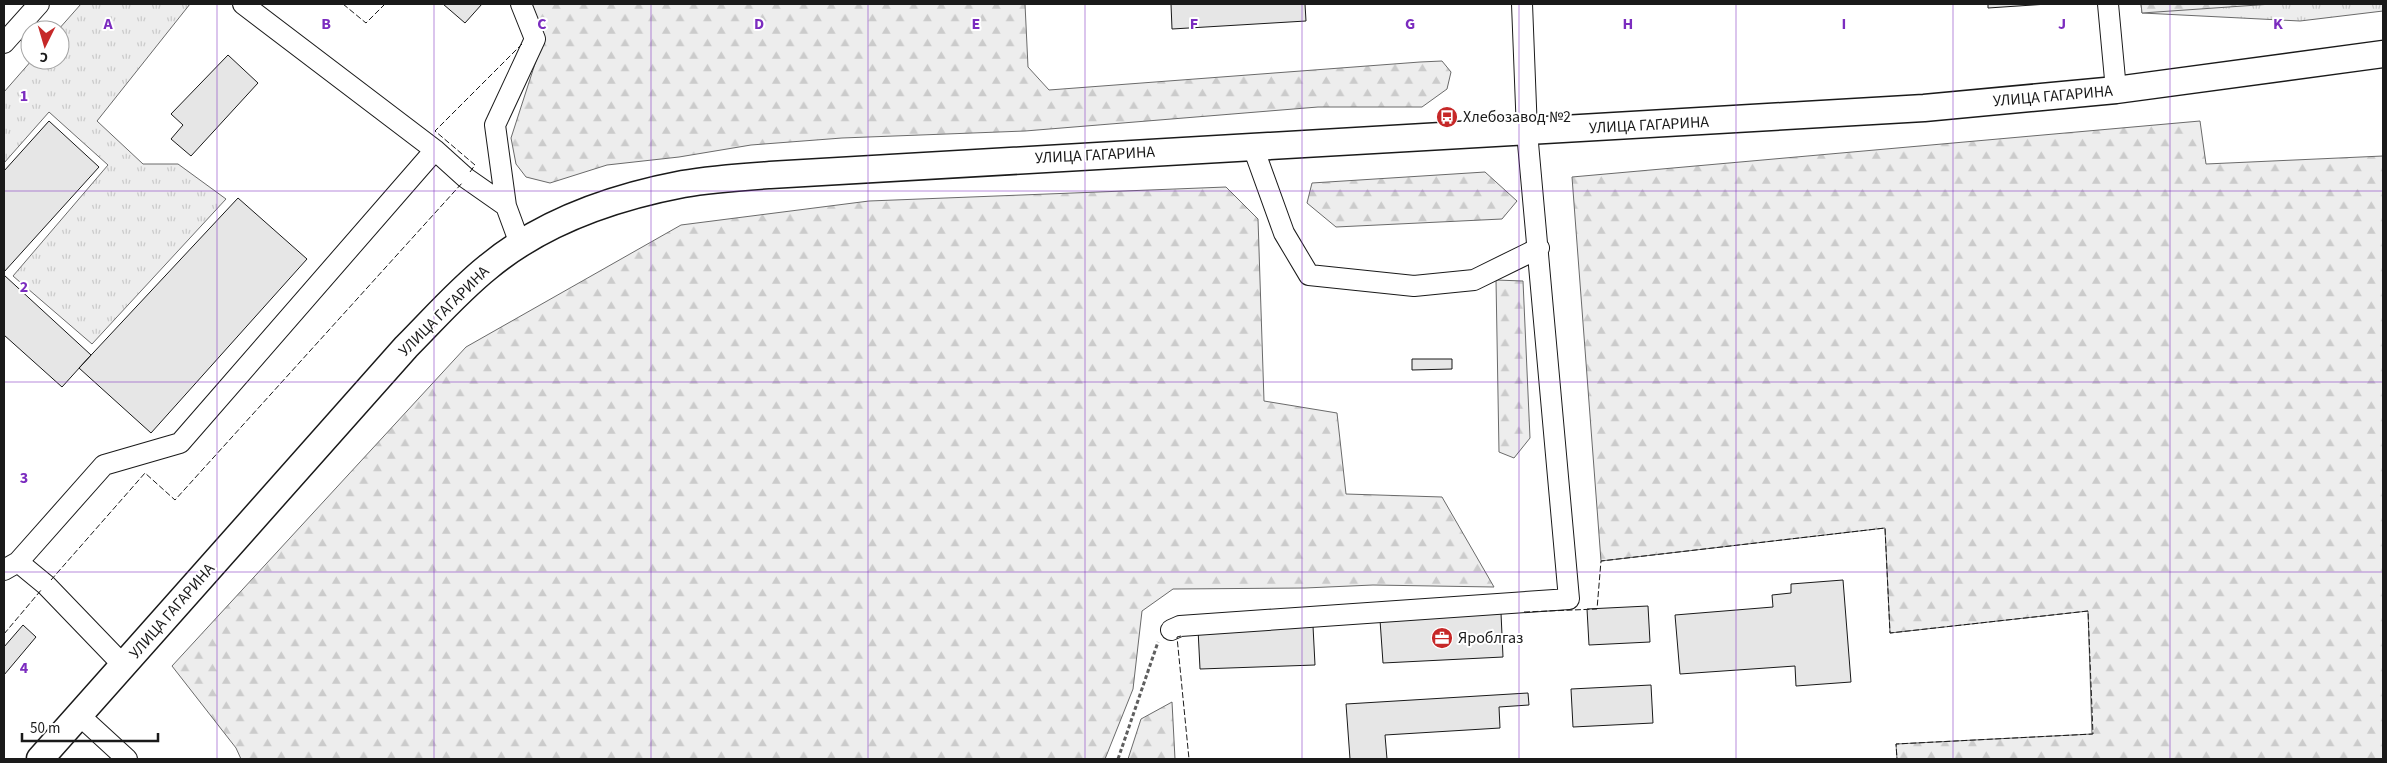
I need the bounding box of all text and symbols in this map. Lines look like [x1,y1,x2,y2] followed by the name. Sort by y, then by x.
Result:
[102,13,113,35] text: A
[321,13,331,35] text: B
[537,13,547,35] text: C
[754,13,764,35] text: D
[972,13,980,35] text: E
[1190,13,1198,35] text: F
[1405,13,1415,35] text: G
[1623,13,1633,35] text: H
[1842,13,1846,35] text: I
[2058,13,2066,35] text: J
[2273,13,2283,35] text: K
[20,20,70,70] north arrow
[39,47,49,67] text: С
[1992,80,2114,112] street label: УЛИЦА ГАГАРИНА
[20,85,28,107] text: 1
[1435,105,1459,129] bus stop icon: Хлебозавод №2
[1463,106,1571,128] place label: Хлебозавод №2
[1588,111,1710,139] street label: УЛИЦА ГАГАРИНА
[1034,141,1156,169] street label: УЛИЦА ГАГАРИНА
[394,261,494,361] street label: УЛИЦА ГАГАРИНА
[20,276,28,298] text: 2
[20,467,28,489] text: 3
[124,558,220,664] street label: УЛИЦА ГАГАРИНА
[1430,626,1454,650] office icon: Яроблгаз
[1458,627,1523,649] place label: Яроблгаз
[20,657,29,679] text: 4
[22,710,159,742] scale bar
[30,718,60,739] text: 50 m

